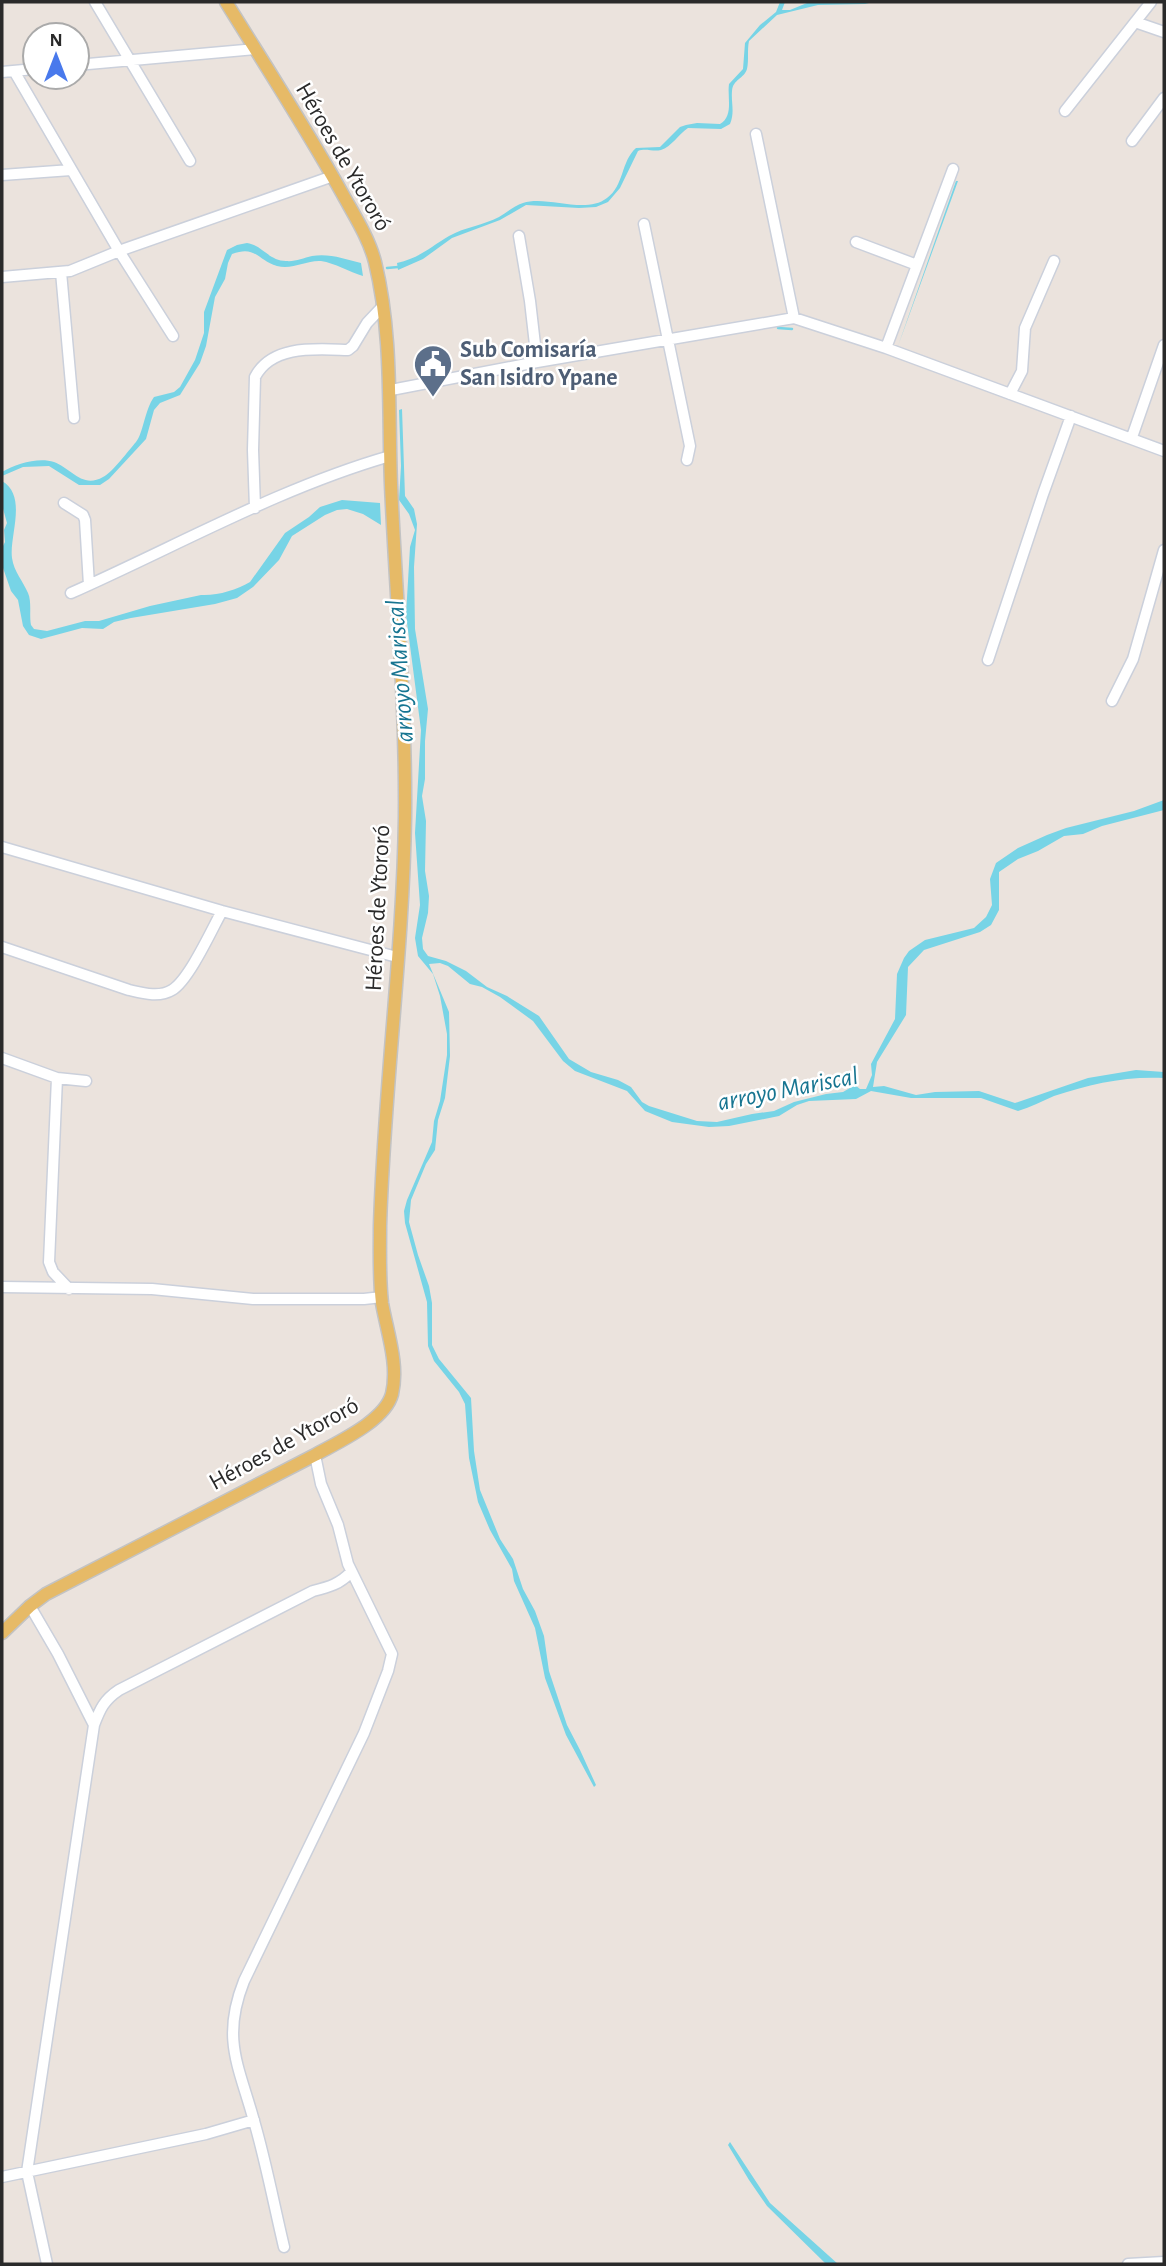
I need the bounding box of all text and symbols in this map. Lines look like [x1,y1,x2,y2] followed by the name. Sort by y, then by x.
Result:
[21,21,91,91] north arrow
[49,31,63,50] text: N
[291,79,395,235] street label: Héroes de Ytororó
[460,338,618,390] place label: Sub Comisaría San Isidro Ypane
[412,343,454,398] public building icon: Sub Comisaría San Isidro Ypane
[382,599,418,743] water label: arroyo Mariscal
[362,824,394,992] street label: Héroes de Ytororó
[715,1063,861,1115] water label: arroyo Mariscal
[205,1393,363,1495] street label: Héroes de Ytororó

